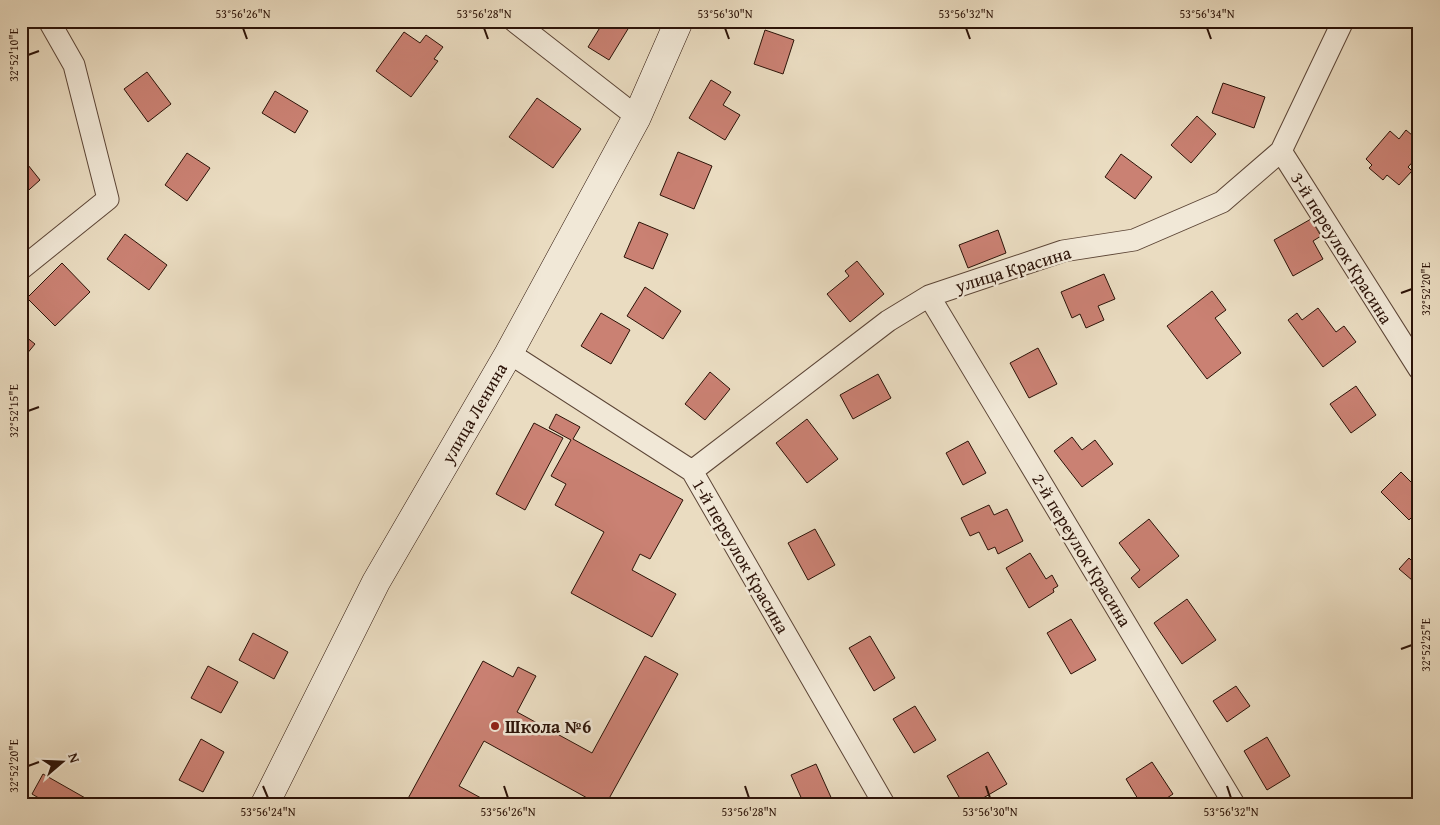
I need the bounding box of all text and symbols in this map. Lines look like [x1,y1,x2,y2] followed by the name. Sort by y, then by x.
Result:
[215,5,271,22] text: 53°56'26"N
[456,5,512,22] text: 53°56'28"N
[697,5,753,22] text: 53°56'30"N
[938,5,994,22] text: 53°56'32"N
[1179,5,1235,22] text: 53°56'34"N
[5,28,22,82] text: 32°52'10"E
[1284,167,1400,330] street label: 3-й переулок Красина
[951,238,1075,300] street label: улица Красина
[1417,262,1434,316] text: 32°52'20"E
[434,357,514,469] street label: улица Ленина
[5,384,22,438] text: 32°52'15"E
[1025,468,1139,632] street label: 2-й переулок Красина
[686,473,797,639] street label: 1-й переулок Красина
[1417,618,1434,672] text: 32°52'25"E
[505,713,591,740] place label: Школа №6
[489,720,501,732] marker: Школа №6
[38,738,88,788] north arrow
[5,739,22,793] text: 32°52'20"E
[63,750,85,766] text: N
[240,803,296,820] text: 53°56'24"N
[480,803,536,820] text: 53°56'26"N
[721,803,777,820] text: 53°56'28"N
[962,803,1018,820] text: 53°56'30"N
[1203,803,1259,820] text: 53°56'32"N

